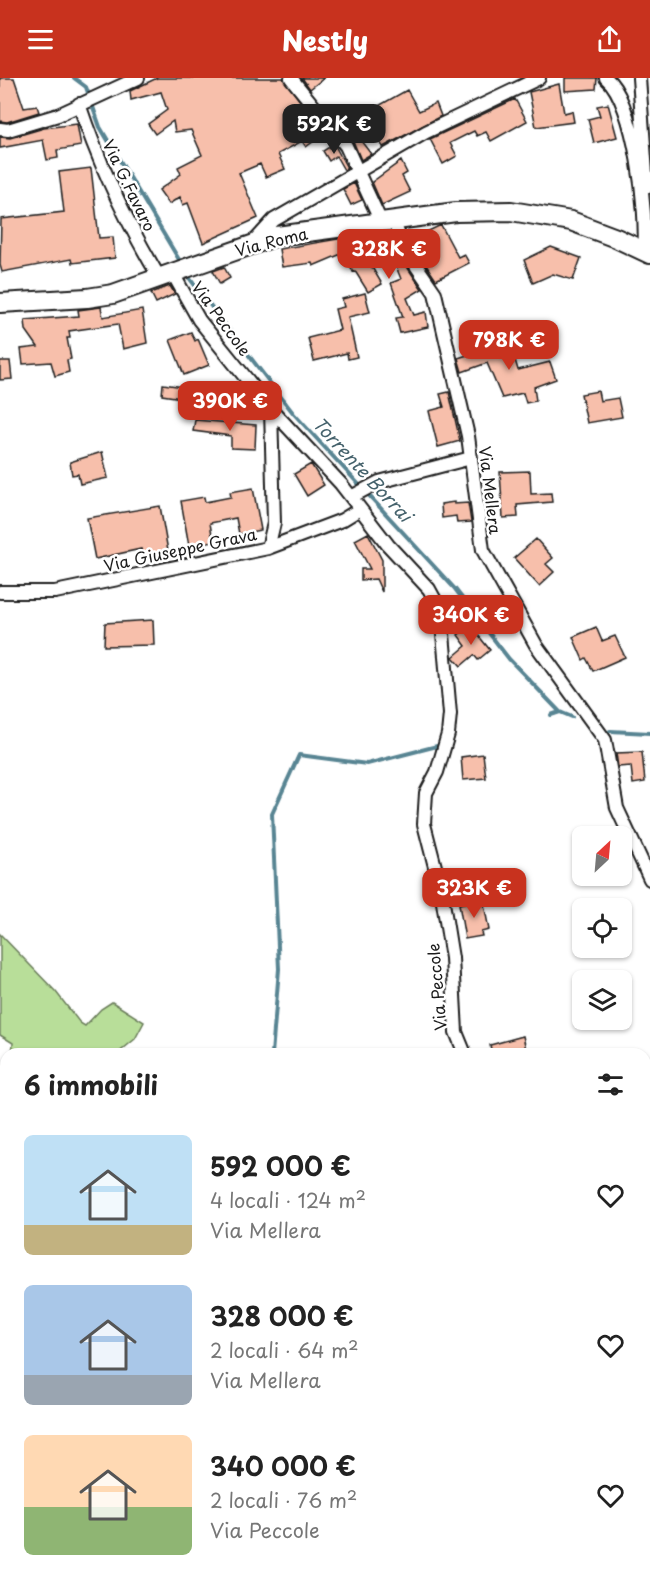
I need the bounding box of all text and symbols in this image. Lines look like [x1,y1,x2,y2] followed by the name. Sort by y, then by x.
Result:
[282,19,368,60] text: Nestly
[24,23,57,56] icon: menu
[593,23,626,56] icon: share
[285,104,383,155] pin: 592K €
[297,108,371,138] text: 592K €
[97,135,163,235] street label: Via G.Favaro
[232,220,310,262] street label: Via Roma
[340,229,438,280] pin: 328K €
[351,233,427,263] text: 328K €
[187,276,257,360] street label: Via Peccole
[460,320,558,371] pin: 798K €
[473,324,545,354] text: 798K €
[181,381,279,432] pin: 390K €
[192,385,268,415] text: 390K €
[307,411,421,530] water label: Torrente Borrai
[474,445,508,535] street label: Via Mellera
[101,521,259,577] street label: Via Giuseppe Grava
[422,595,520,646] pin: 340K €
[432,599,510,629] text: 340K €
[572,826,632,886] north arrow
[572,826,632,1030] map controls
[425,868,523,919] pin: 323K €
[436,872,512,902] text: 323K €
[572,898,632,958] button: locate
[420,942,452,1032] street label: Via Peccole
[572,970,632,1030] button: layers
[24,1065,158,1104] text: 6 immobili
[594,1068,627,1101] icon: filters
[210,1146,351,1185] text: 592 000 €
[72,1159,144,1231] icon: home
[594,1179,627,1212] icon: heart
[210,1185,366,1215] text: 4 locali · 124 m²
[210,1215,321,1245] text: Via Mellera
[210,1296,354,1335] text: 328 000 €
[72,1309,144,1381] icon: home
[594,1329,627,1362] icon: heart
[210,1335,359,1365] text: 2 locali · 64 m²
[210,1365,321,1395] text: Via Mellera
[210,1446,356,1485] text: 340 000 €
[72,1459,144,1531] icon: home
[594,1479,627,1512] icon: heart
[210,1485,357,1515] text: 2 locali · 76 m²
[210,1515,320,1545] text: Via Peccole

